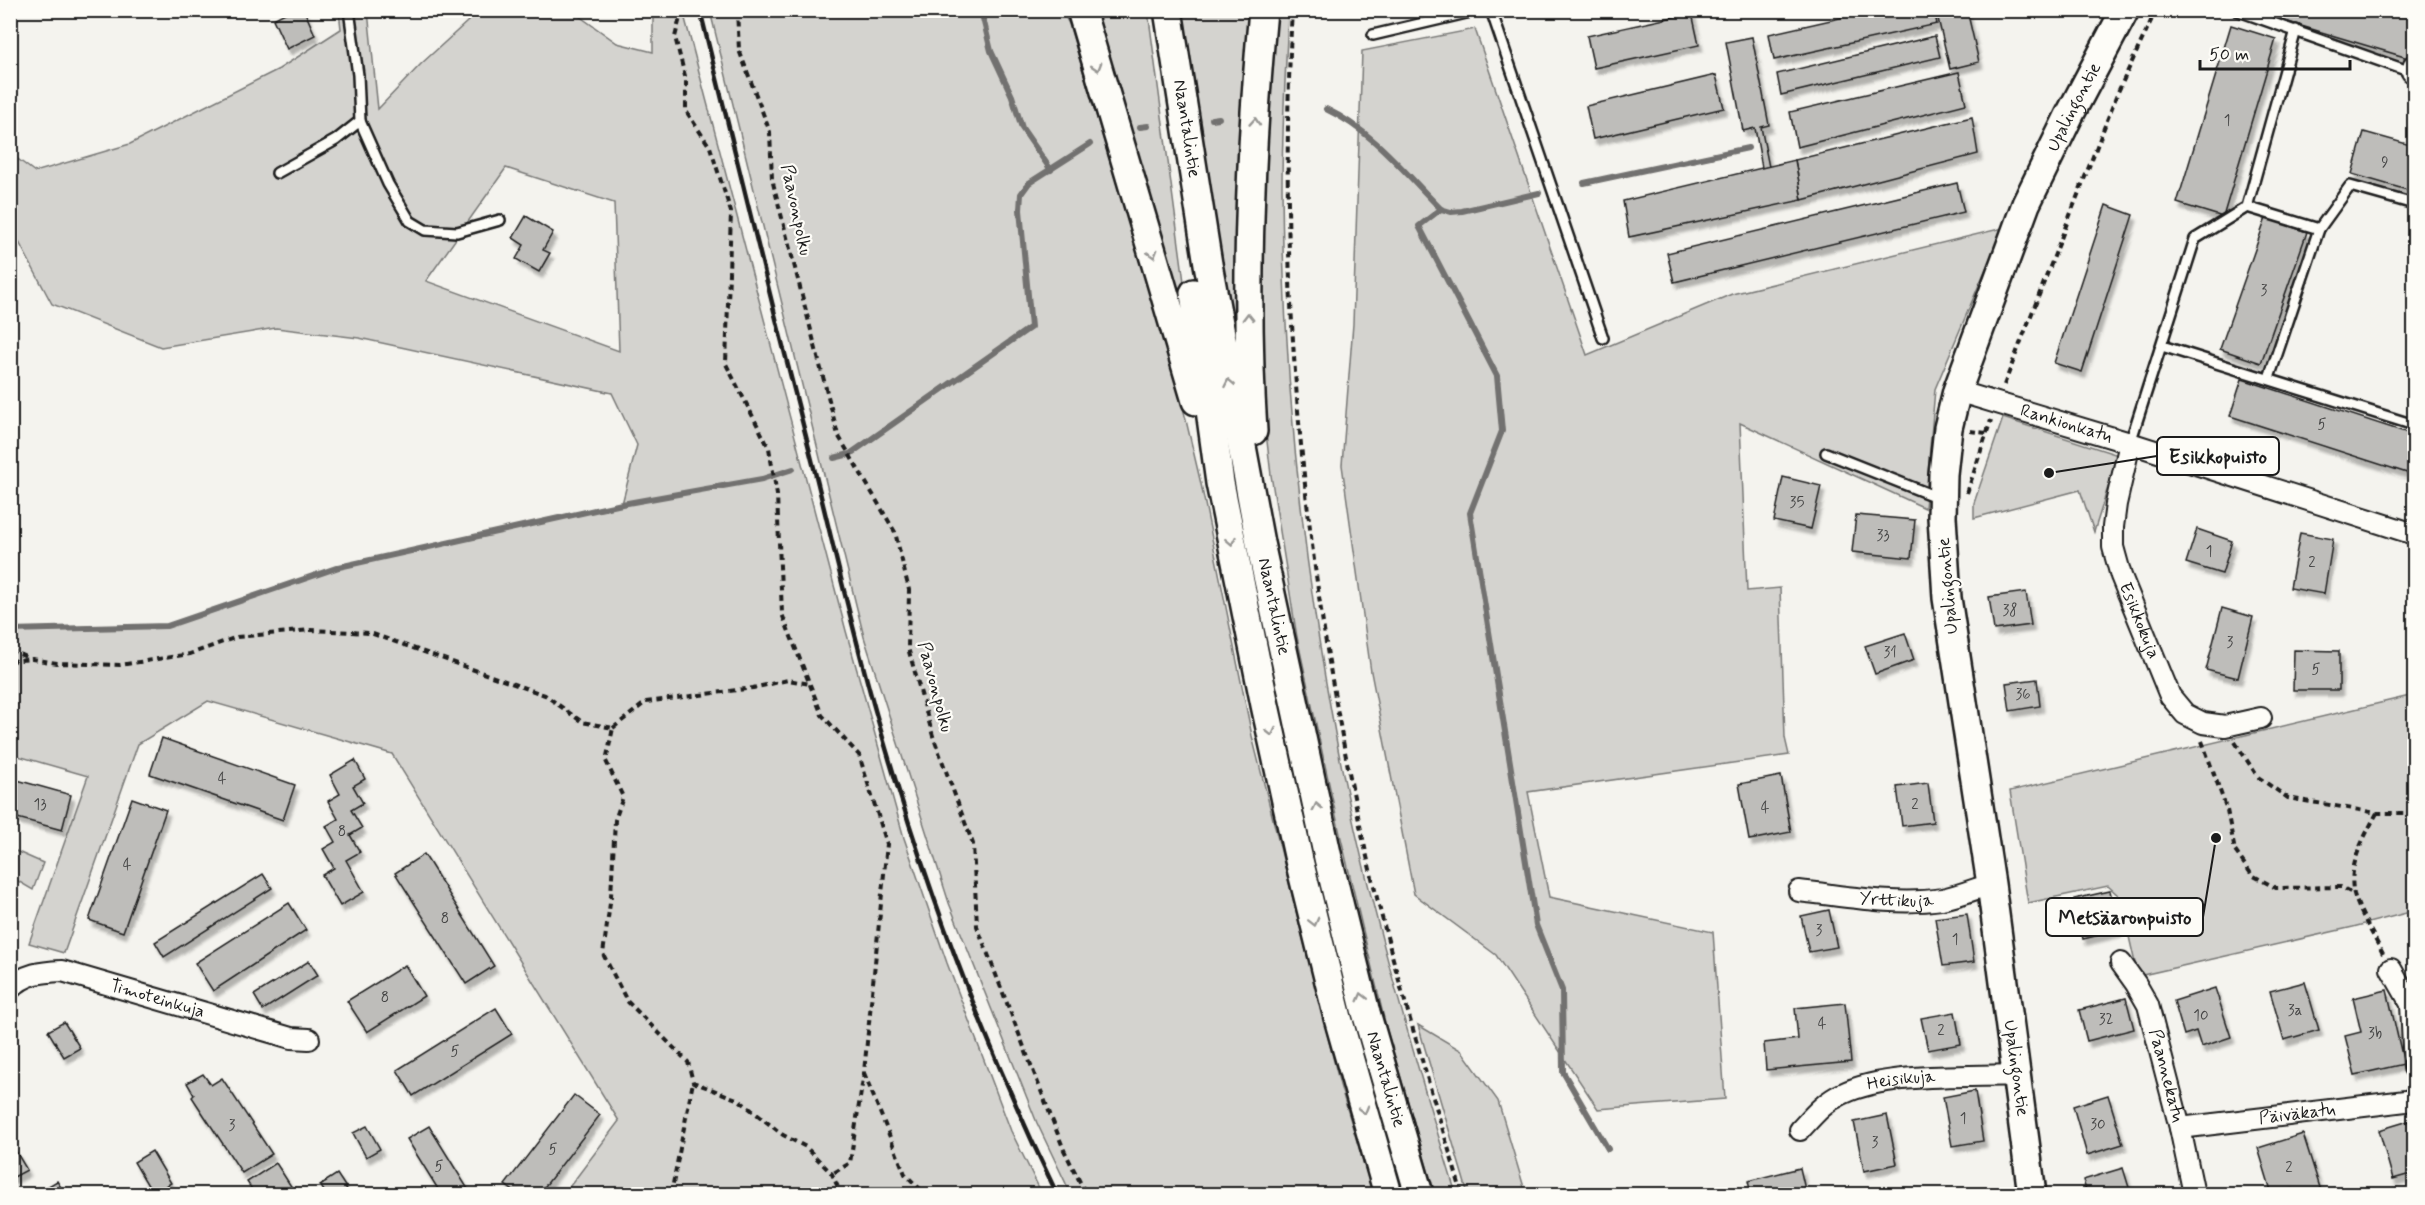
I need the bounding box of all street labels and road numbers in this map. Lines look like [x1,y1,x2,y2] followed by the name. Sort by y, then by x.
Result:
[2041,58,2107,156] street label: Upalingontie
[1167,78,1206,179] street label: Naantalintie
[775,162,817,258] street label: Paavonpolku
[2017,399,2115,449] street label: Rankionkatu
[1932,536,1966,635] street label: Upalingontie
[1252,556,1296,658] street label: Naantalintie
[2113,579,2166,662] street label: Esikkokuja
[911,639,959,735] street label: Paavonpolku
[1858,886,1935,913] street label: Yrttikuja
[107,974,207,1024] street label: Timoteinkuja
[1995,1018,2035,1118] street label: Upalingontie
[2143,1026,2190,1125] street label: Paannekatu
[1360,1029,1411,1130] street label: Naantalintie
[1865,1065,1936,1097] street label: Heisikuja
[2258,1097,2337,1130] street label: Päiväkatu

